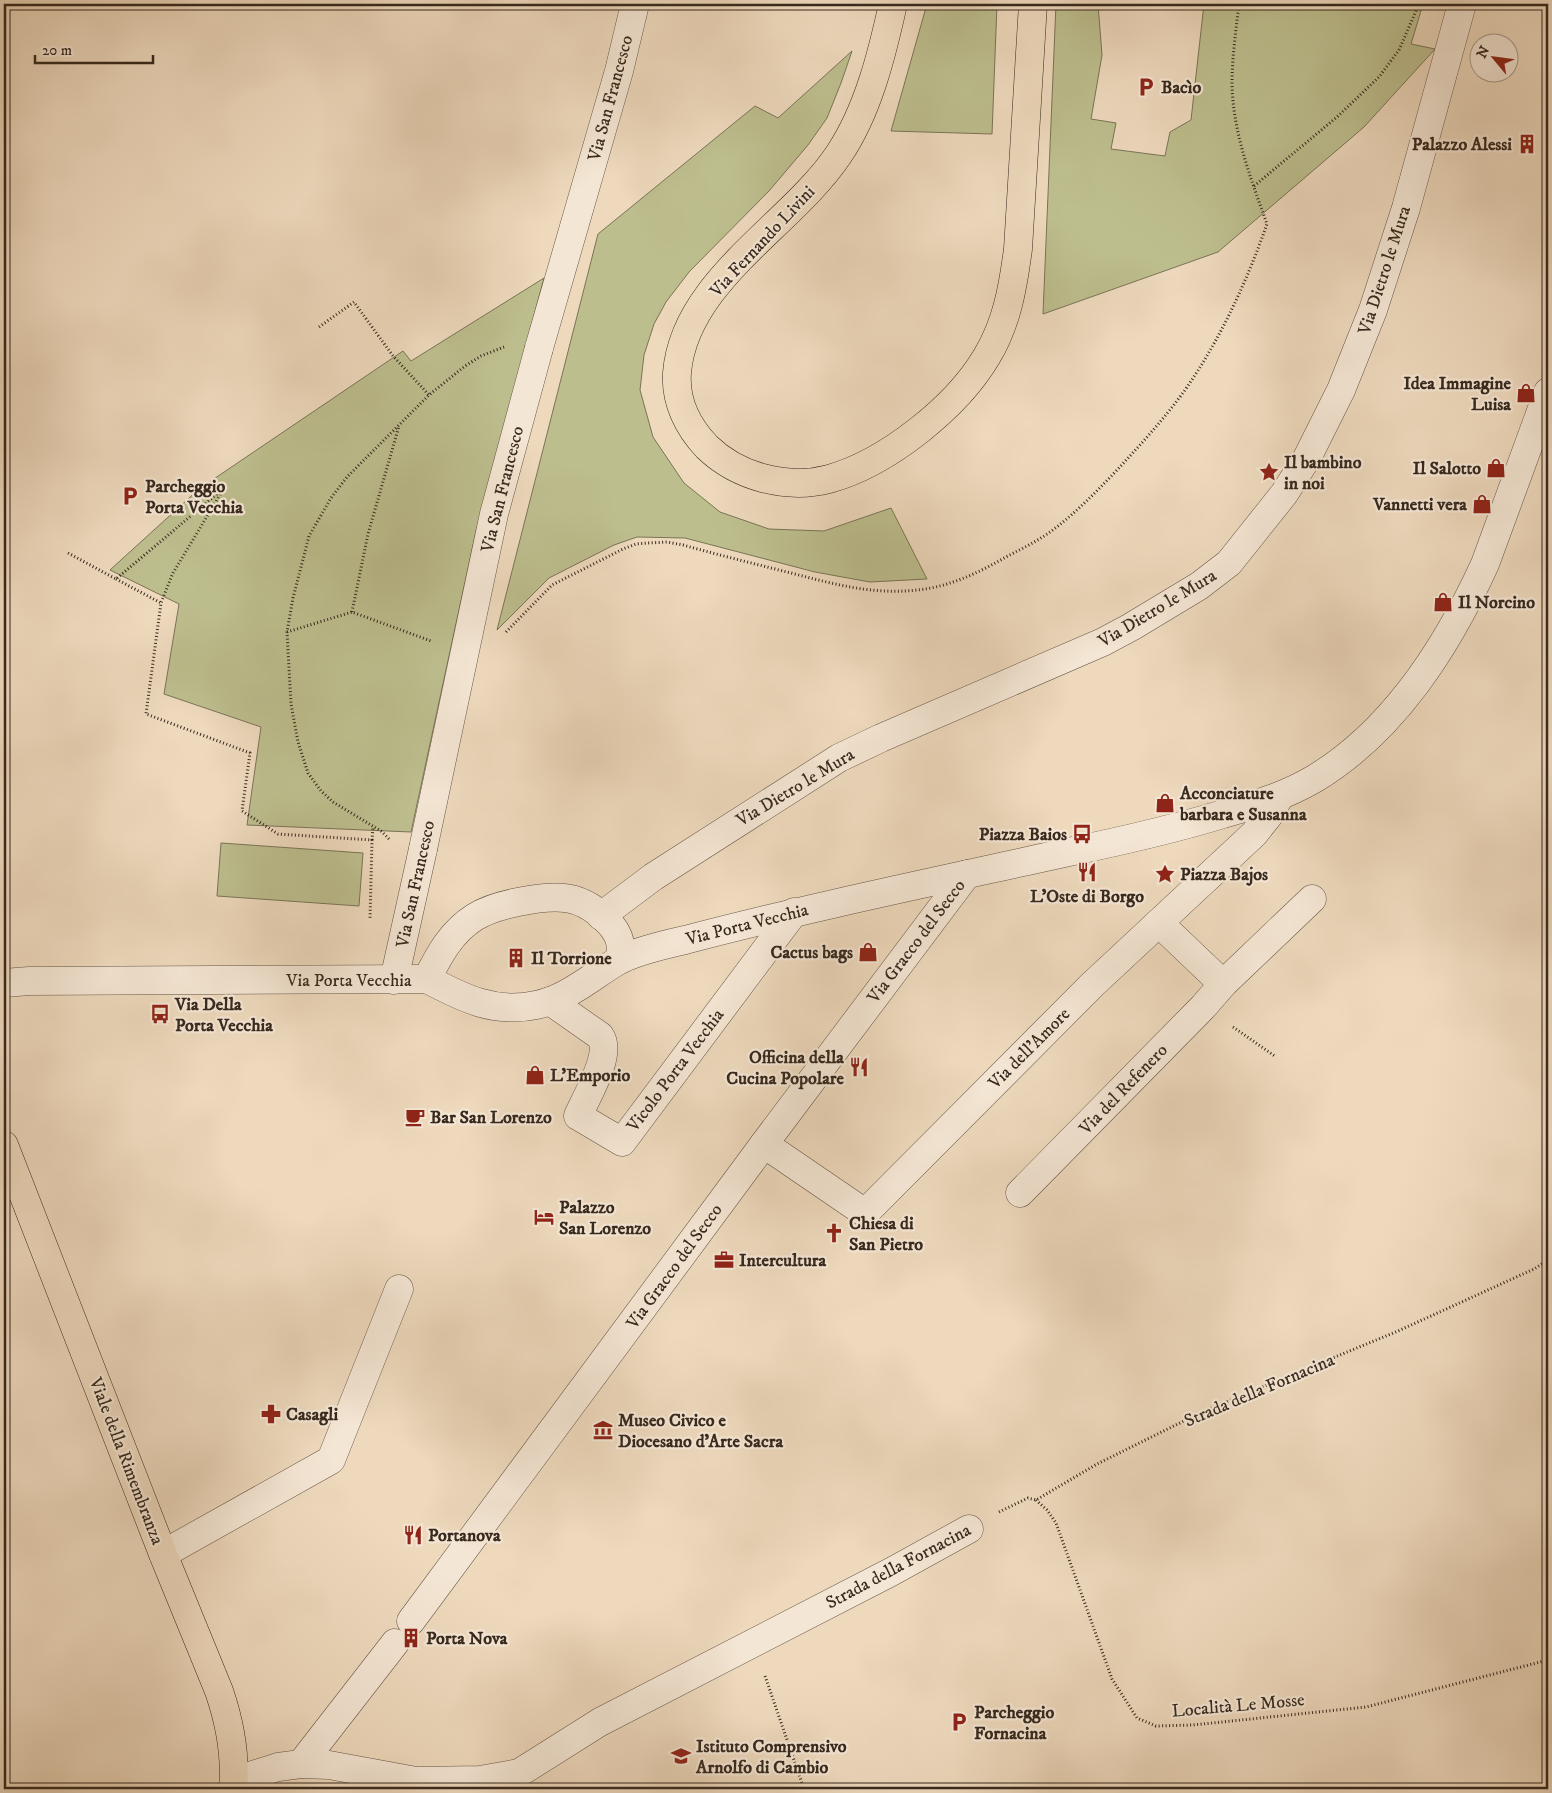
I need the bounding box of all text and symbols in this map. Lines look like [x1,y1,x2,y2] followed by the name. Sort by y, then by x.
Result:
[35,32,152,64] scale bar
[1470,32,1520,82] north arrow
[583,33,638,165] street label: Via San Francesco
[42,41,72,60] text: 20 m
[1473,42,1494,62] text: N
[1135,76,1157,98] parking icon: Bacìo
[1161,77,1201,99] place label: Bacìo
[1516,133,1538,155] building icon: Palazzo Alessi
[1412,134,1512,156] place label: Palazzo Alessi
[705,181,820,303] street label: Via Fernando Livini
[1353,203,1416,338] street label: Via Dietro le Mura
[1404,373,1512,416] place label: Idea Immagine Luisa
[1515,382,1537,404] shop icon: Idea Immagine Luisa
[476,424,529,556] street label: Via San Francesco
[1284,452,1362,495] place label: Il bambino in noi
[1485,457,1507,479] shop icon: Il Salotto
[1413,458,1481,480] place label: Il Salotto
[1258,461,1280,483] place icon: Il bambino in noi
[145,476,243,519] place label: Parcheggio Porta Vecchia
[119,485,141,507] parking icon: Parcheggio Porta Vecchia
[1471,493,1493,515] shop icon: Vannetti vera
[1372,494,1467,516] place label: Vannetti vera
[1094,565,1221,653] street label: Via Dietro le Mura
[1432,591,1454,613] shop icon: Il Norcino
[1458,592,1535,614] place label: Il Norcino
[732,744,859,832] street label: Via Dietro le Mura
[1179,783,1307,826] place label: Acconciature barbara e Susanna
[1154,792,1176,814] shop icon: Acconciature barbara e Susanna
[392,818,440,951] street label: Via San Francesco
[1071,823,1093,845] bus stop icon: Piazza Baios
[979,824,1067,846] place label: Piazza Baios
[1076,861,1098,883] restaurant icon: L'Oste di Borgo
[1154,863,1176,885] place icon: Piazza Bajos
[1180,864,1268,886] place label: Piazza Bajos
[862,875,971,1009] street label: Via Gracco del Secco
[1030,886,1144,908] place label: L'Oste di Borgo
[683,899,811,951] street label: Via Porta Vecchia
[857,941,879,963] shop icon: Cactus bags
[770,942,853,964] place label: Cactus bags
[505,947,527,969] building icon: Il Torrione
[531,948,612,970] place label: Il Torrione
[285,970,412,992] street label: Via Porta Vecchia
[174,994,273,1037] place label: Via Della Porta Vecchia
[149,1003,171,1025] bus stop icon: Via Della Porta Vecchia
[984,1003,1075,1095] street label: Via dell'Amore
[622,1005,729,1137] street label: Vicolo Porta Vecchia
[1074,1040,1173,1140] street label: Via del Refenero
[726,1047,845,1090] place label: Officina della Cucina Popolare
[848,1056,870,1078] restaurant icon: Officina della Cucina Popolare
[524,1064,546,1086] shop icon: L'Emporio
[550,1065,631,1087] place label: L'Emporio
[404,1106,426,1128] cafe icon: Bar San Lorenzo
[430,1107,552,1129] place label: Bar San Lorenzo
[559,1197,651,1240] place label: Palazzo San Lorenzo
[621,1200,728,1334] street label: Via Gracco del Secco
[533,1206,555,1228] hotel icon: Palazzo San Lorenzo
[849,1213,923,1256] place label: Chiesa di San Pietro
[823,1222,845,1244] church icon: Chiesa di San Pietro
[713,1249,735,1271] office icon: Intercultura
[739,1250,827,1272] place label: Intercultura
[1181,1349,1338,1433] street label: Strada della Fornacina
[84,1374,168,1548] street label: Viale della Rimembranza
[260,1403,282,1425] pharmacy icon: Casagli
[286,1404,338,1426] place label: Casagli
[618,1410,783,1453] place label: Museo Civico e Diocesano d'Arte Sacra
[592,1419,614,1441] museum icon: Museo Civico e Diocesano d'Arte Sacra
[822,1519,975,1614] street label: Strada della Fornacina
[402,1524,424,1546] restaurant icon: Portanova
[428,1525,501,1547] place label: Portanova
[400,1627,422,1649] building icon: Porta Nova
[426,1628,508,1650] place label: Porta Nova
[1171,1689,1305,1723] street label: Località Le Mosse
[974,1702,1054,1745] place label: Parcheggio Fornacina
[948,1711,970,1733] parking icon: Parcheggio Fornacina
[695,1736,847,1779] place label: Istituto Comprensivo Arnolfo di Cambio
[670,1745,692,1767] school or university icon: Istituto Comprensivo Arnolfo di Cambio

